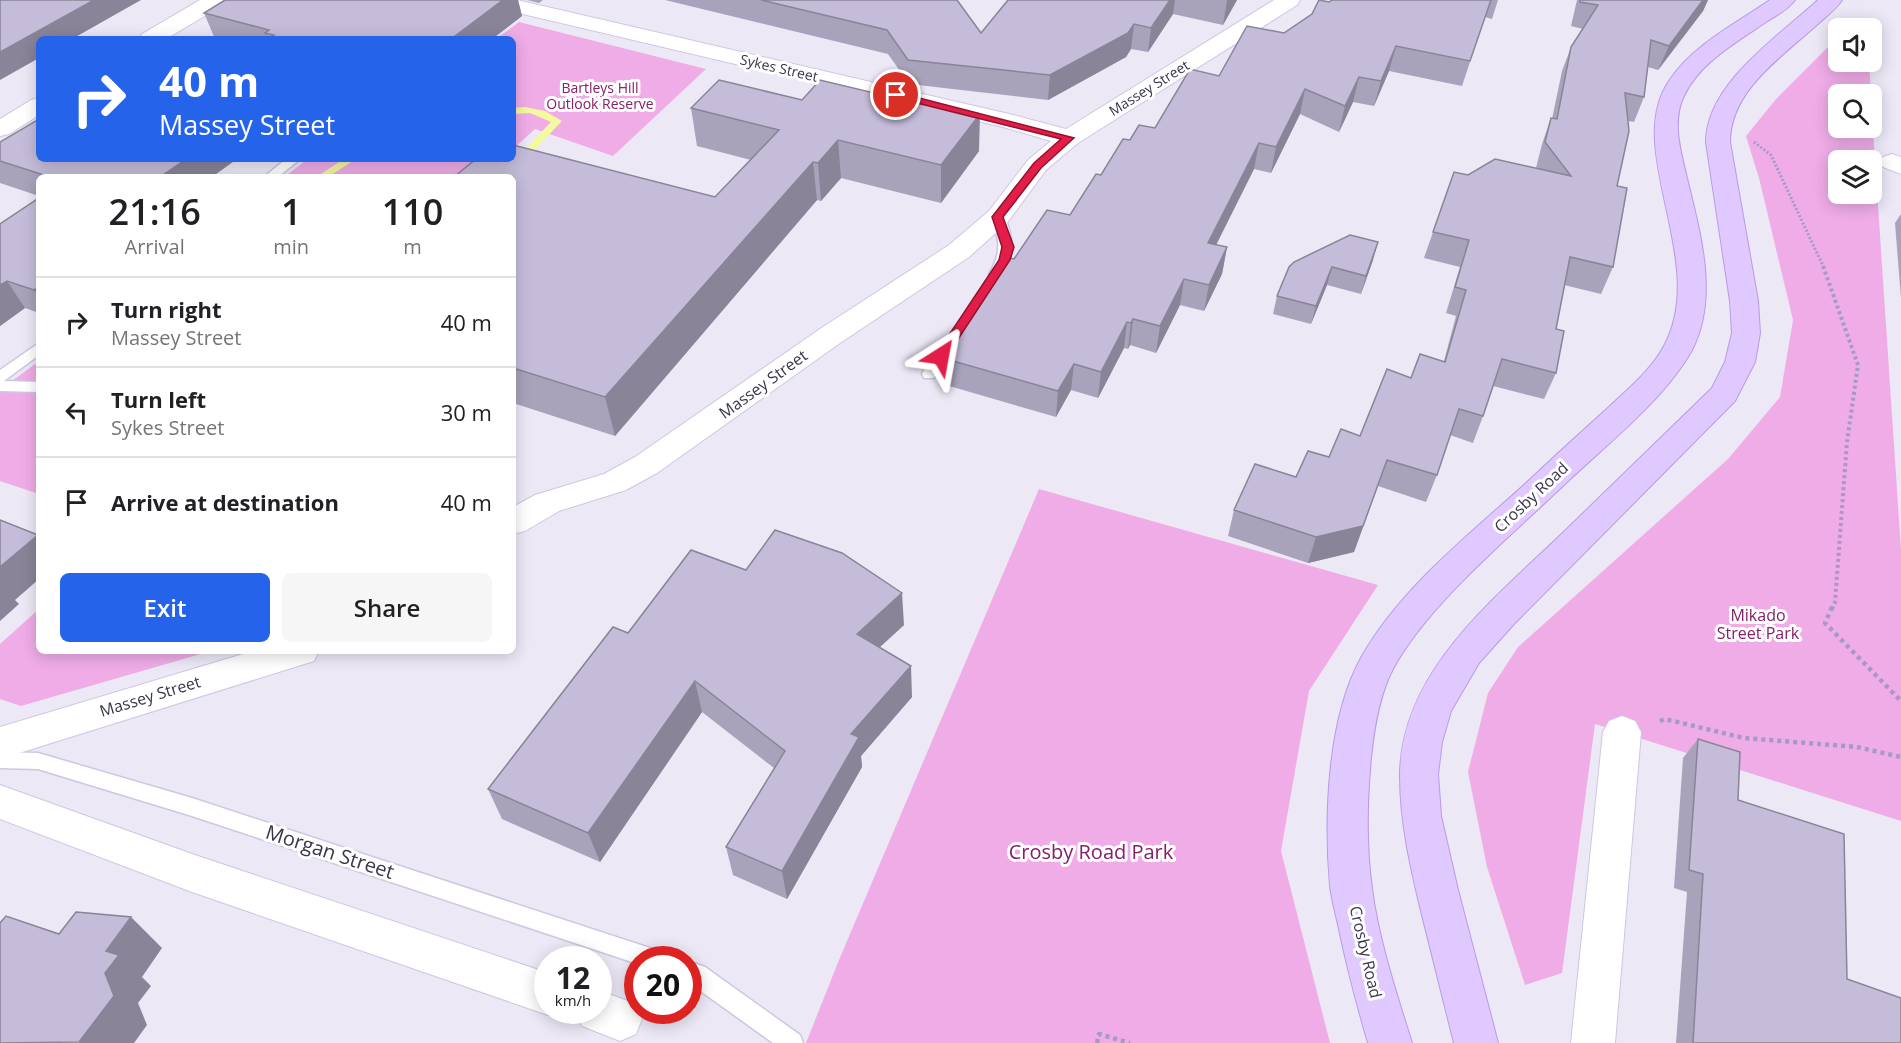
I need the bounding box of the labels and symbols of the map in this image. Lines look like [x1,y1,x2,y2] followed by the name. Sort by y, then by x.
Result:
[738,49,820,86] street label: Sykes Street
[1105,55,1193,120] street label: Massey Street
[870,69,921,120] pin
[546,78,654,113] park label: Bartleys Hill Outlook Reserve
[909,324,973,388] position arrow
[714,344,812,424] street label: Massey Street
[1489,457,1573,537] street label: Crosby Road
[1717,604,1800,644] park label: Mikado Street Park
[97,670,203,722] street label: Massey Street
[262,818,398,885] street label: Morgan Street
[1009,838,1174,865] park label: Crosby Road Park
[1345,904,1387,1000] street label: Crosby Road
[624,946,702,1024] speed limit sign: 20

